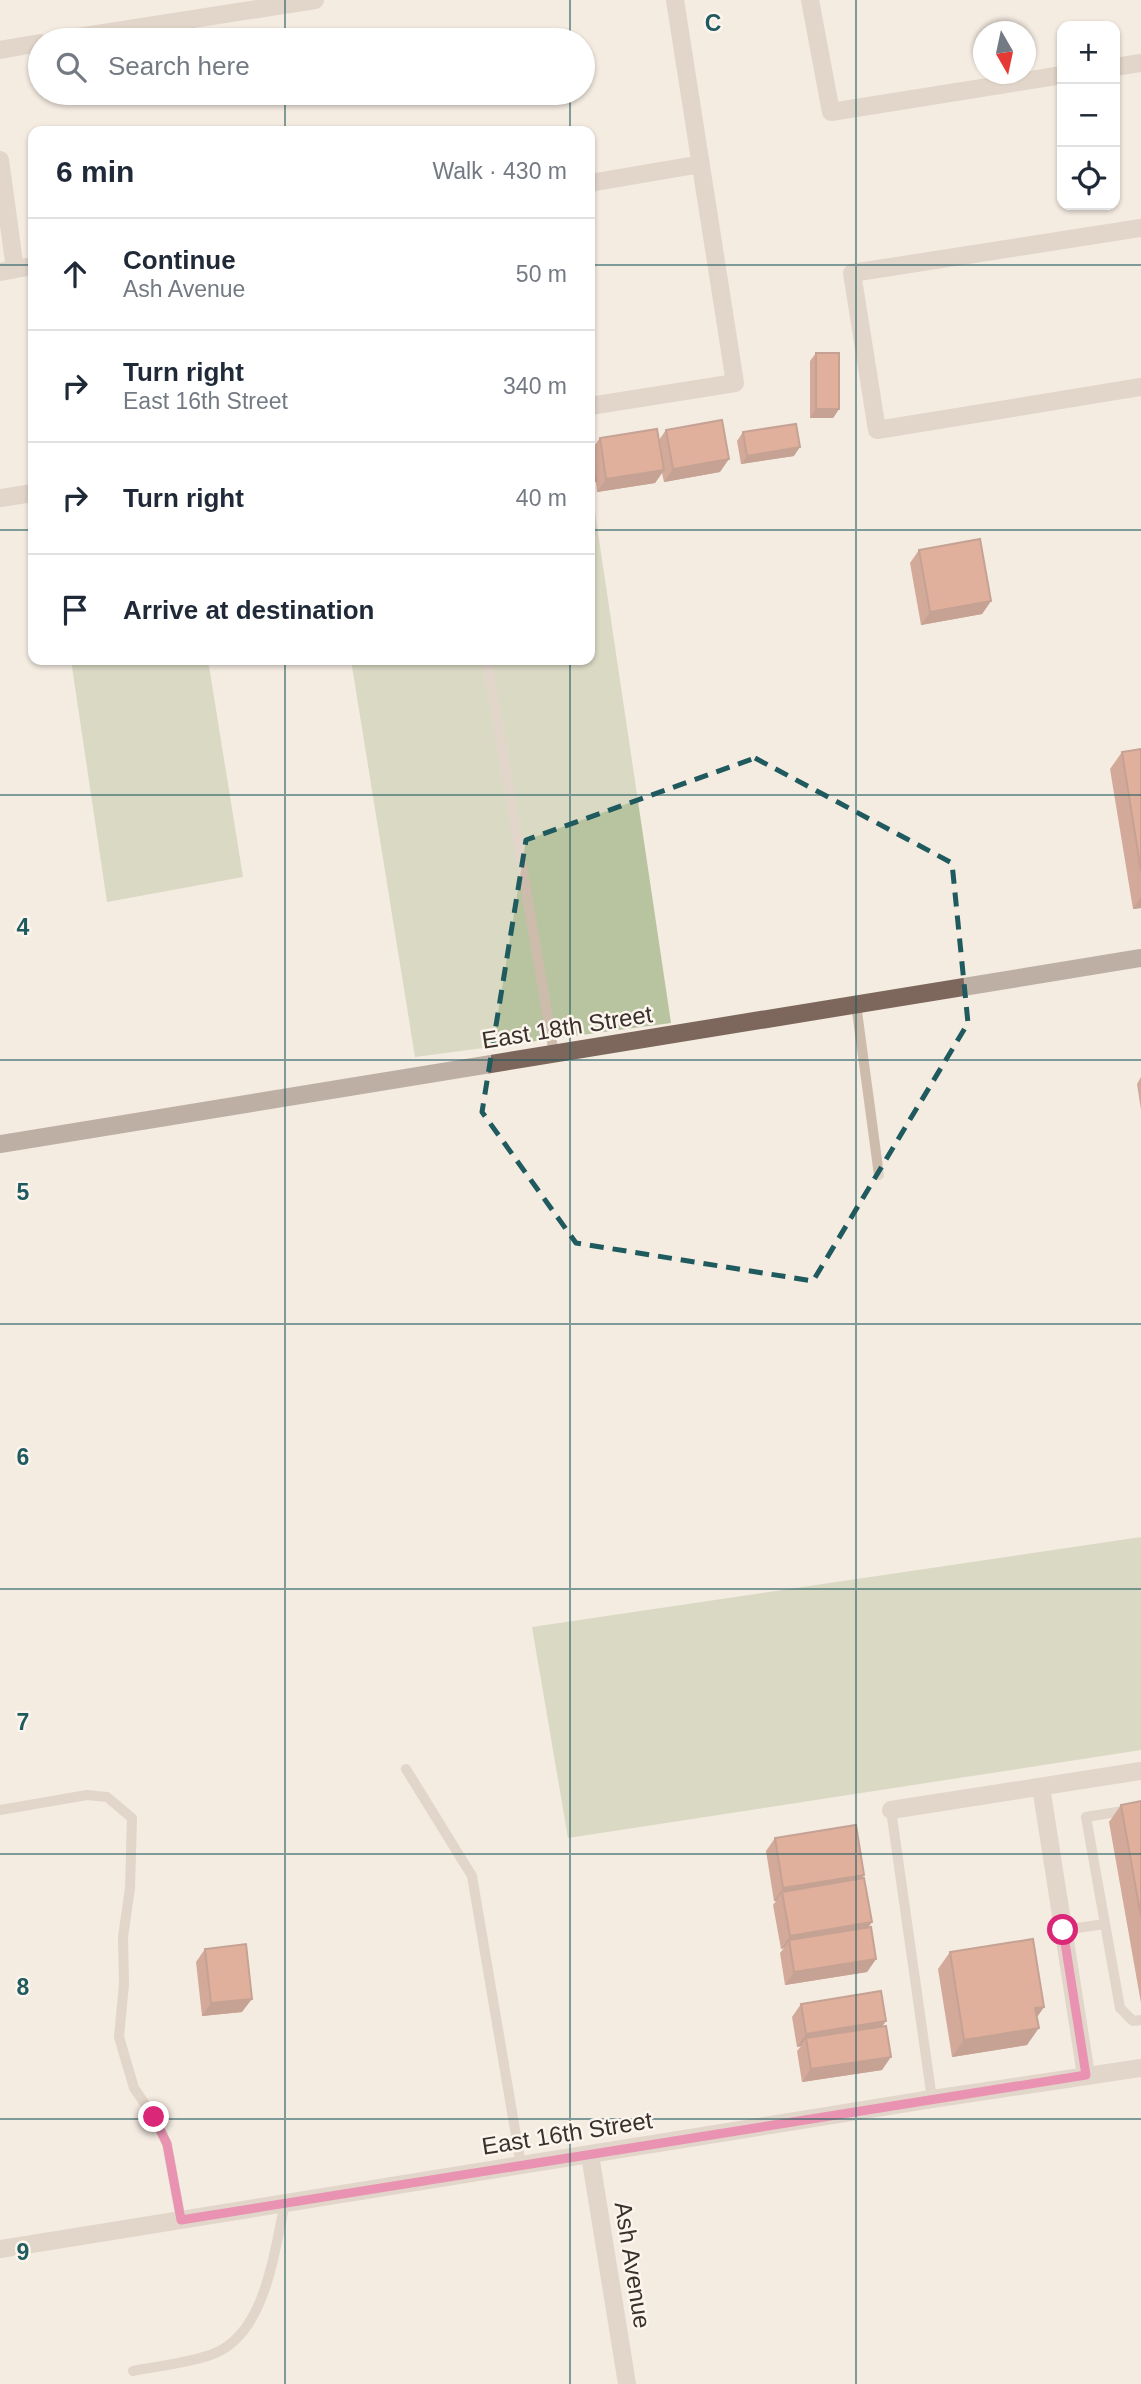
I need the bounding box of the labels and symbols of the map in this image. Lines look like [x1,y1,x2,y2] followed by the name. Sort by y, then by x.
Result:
[705,10,721,36] text: C
[973,21,1036,84] north arrow
[17,914,30,940] text: 4
[480,1000,654,1054] street label: East 18th Street
[17,1179,30,1205] text: 5
[17,1444,29,1470] text: 6
[17,1709,29,1735] text: 7
[1047,1914,1078,1945] route start
[17,1974,30,2000] text: 8
[138,2101,169,2132] route end
[480,2106,654,2160] street label: East 16th Street
[610,2200,656,2330] street label: Ash Avenue
[17,2239,29,2265] text: 9

